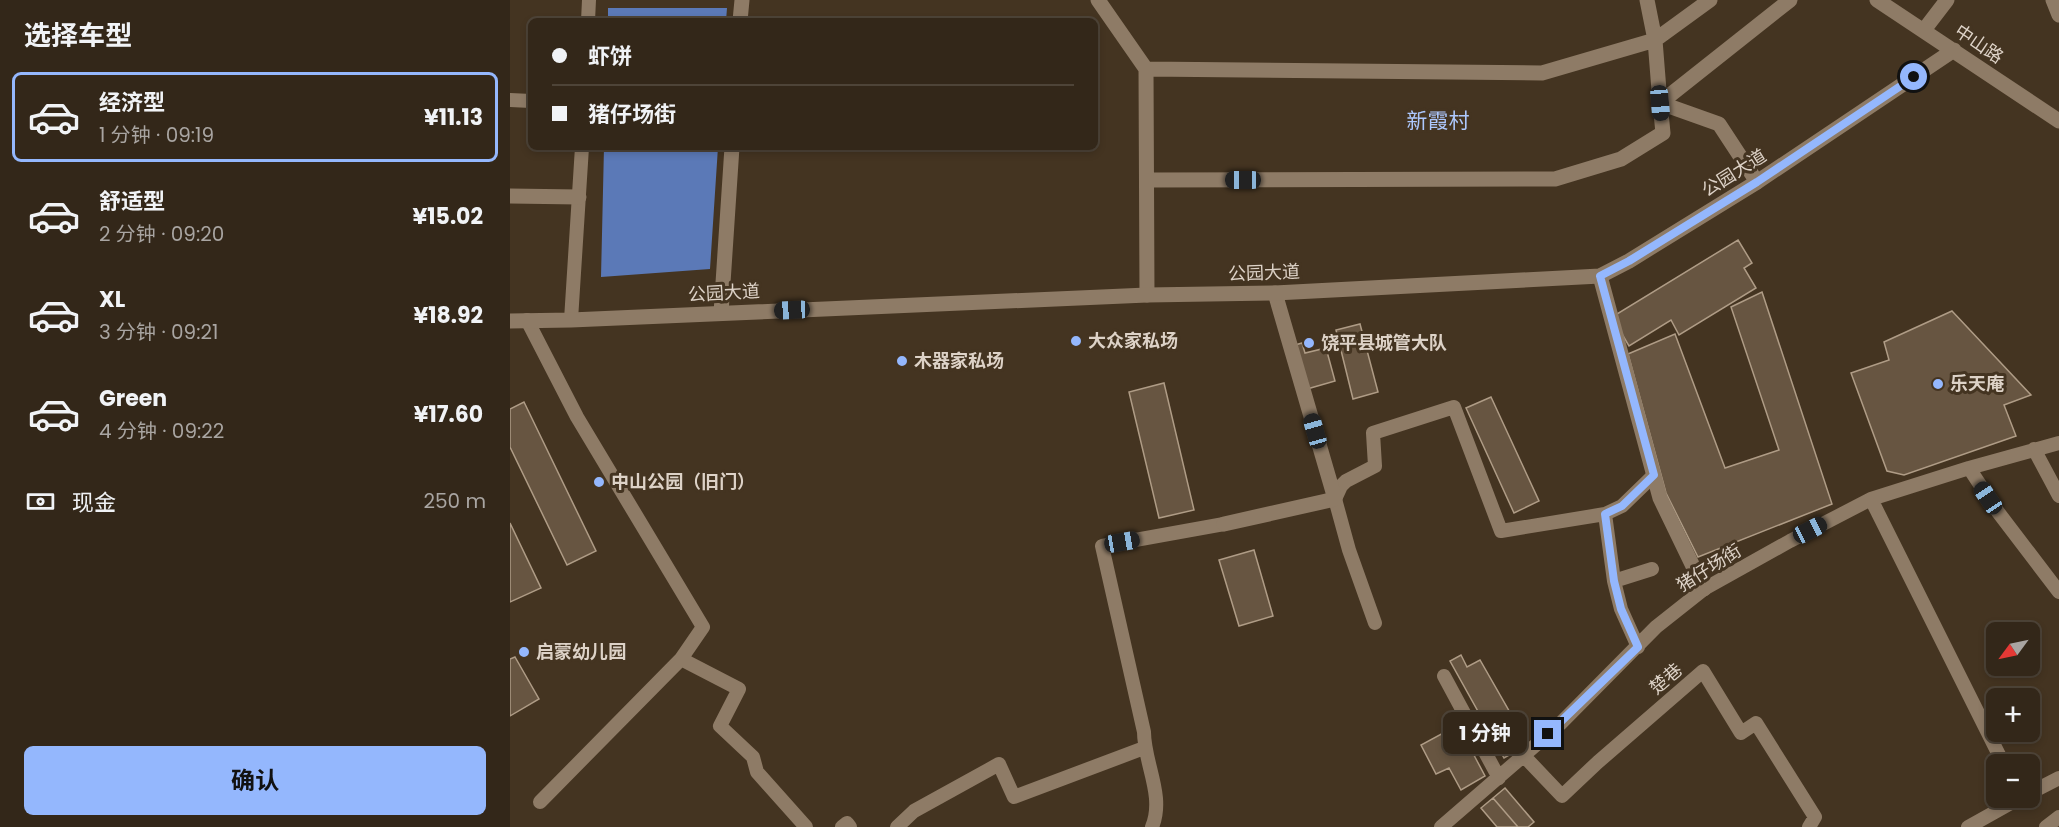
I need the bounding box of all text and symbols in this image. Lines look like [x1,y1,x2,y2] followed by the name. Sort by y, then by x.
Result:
[24,17,132,54] text: 选择车型
[1950,18,2009,69] street label: 中山路
[588,41,632,72] text: 虾饼
[1900,63,1927,90] route start
[1649,84,1671,122] car
[99,87,165,118] text: 经济型
[27,90,81,144] icon: car
[588,99,676,130] text: 猪仔场街
[424,102,483,133] text: ¥11.13
[1407,106,1470,135] district label: 新霞村
[99,121,214,149] text: 1 分钟 · 09:19
[1697,143,1771,202] street label: 公园大道
[1225,171,1261,189] car
[99,186,165,217] text: 舒适型
[27,189,81,243] icon: car
[413,201,483,232] text: ¥15.02
[99,220,224,248] text: 2 分钟 · 09:20
[1228,259,1300,286] street label: 公园大道
[687,278,761,307] street label: 公园大道
[99,284,125,315] text: XL
[27,288,81,342] icon: car
[413,300,483,331] text: ¥18.92
[774,300,810,320] car
[99,318,218,346] text: 3 分钟 · 09:21
[1088,328,1178,353] place label: 大众家私场
[1321,330,1447,355] place label: 饶平县城管大队
[1069,334,1083,348] marker: 大众家私场
[1302,336,1316,350] marker: 饶平县城管大队
[914,348,1004,373] place label: 木器家私场
[895,354,909,368] marker: 木器家私场
[1950,371,2004,396] place label: 乐天庵
[1931,377,1945,391] marker: 乐天庵
[99,383,167,414] text: Green
[27,387,81,441] icon: car
[414,399,483,430] text: ¥17.60
[1301,411,1329,451] car
[99,417,224,445] text: 4 分钟 · 09:22
[611,469,755,494] place label: 中山公园（旧门）
[592,475,606,489] marker: 中山公园（旧门）
[1970,478,2006,518] car
[24,485,57,518] icon: cash
[72,487,116,518] text: 现金
[423,487,486,515] text: 250 m
[1790,514,1830,546] car
[1103,530,1141,554] car
[1672,538,1746,597] street label: 猪仔场街
[1986,622,2040,676] north arrow
[1986,622,2040,808] map controls
[536,639,626,664] place label: 启蒙幼儿园
[517,645,531,659] marker: 启蒙幼儿园
[1644,657,1687,700] street label: 楚巷
[1986,688,2040,742] button: +
[1443,713,1527,755] callout: 1 分钟
[1459,719,1511,747] text: 1 分钟
[1534,720,1561,747] route end
[24,746,486,815] button: 确认
[1986,754,2040,808] button: −

